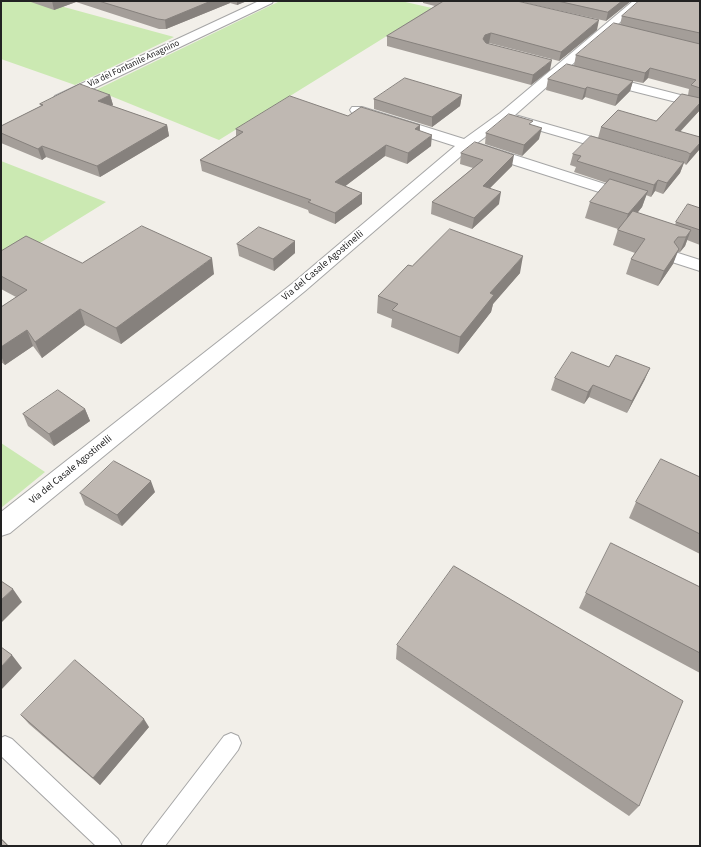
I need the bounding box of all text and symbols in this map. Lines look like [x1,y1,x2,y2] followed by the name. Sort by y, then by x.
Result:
[87,38,181,90] street label: Via del Fontanile Anagnino
[280,228,366,304] street label: Via del Casale Agostinelli
[27,433,115,507] street label: Via del Casale Agostinelli

